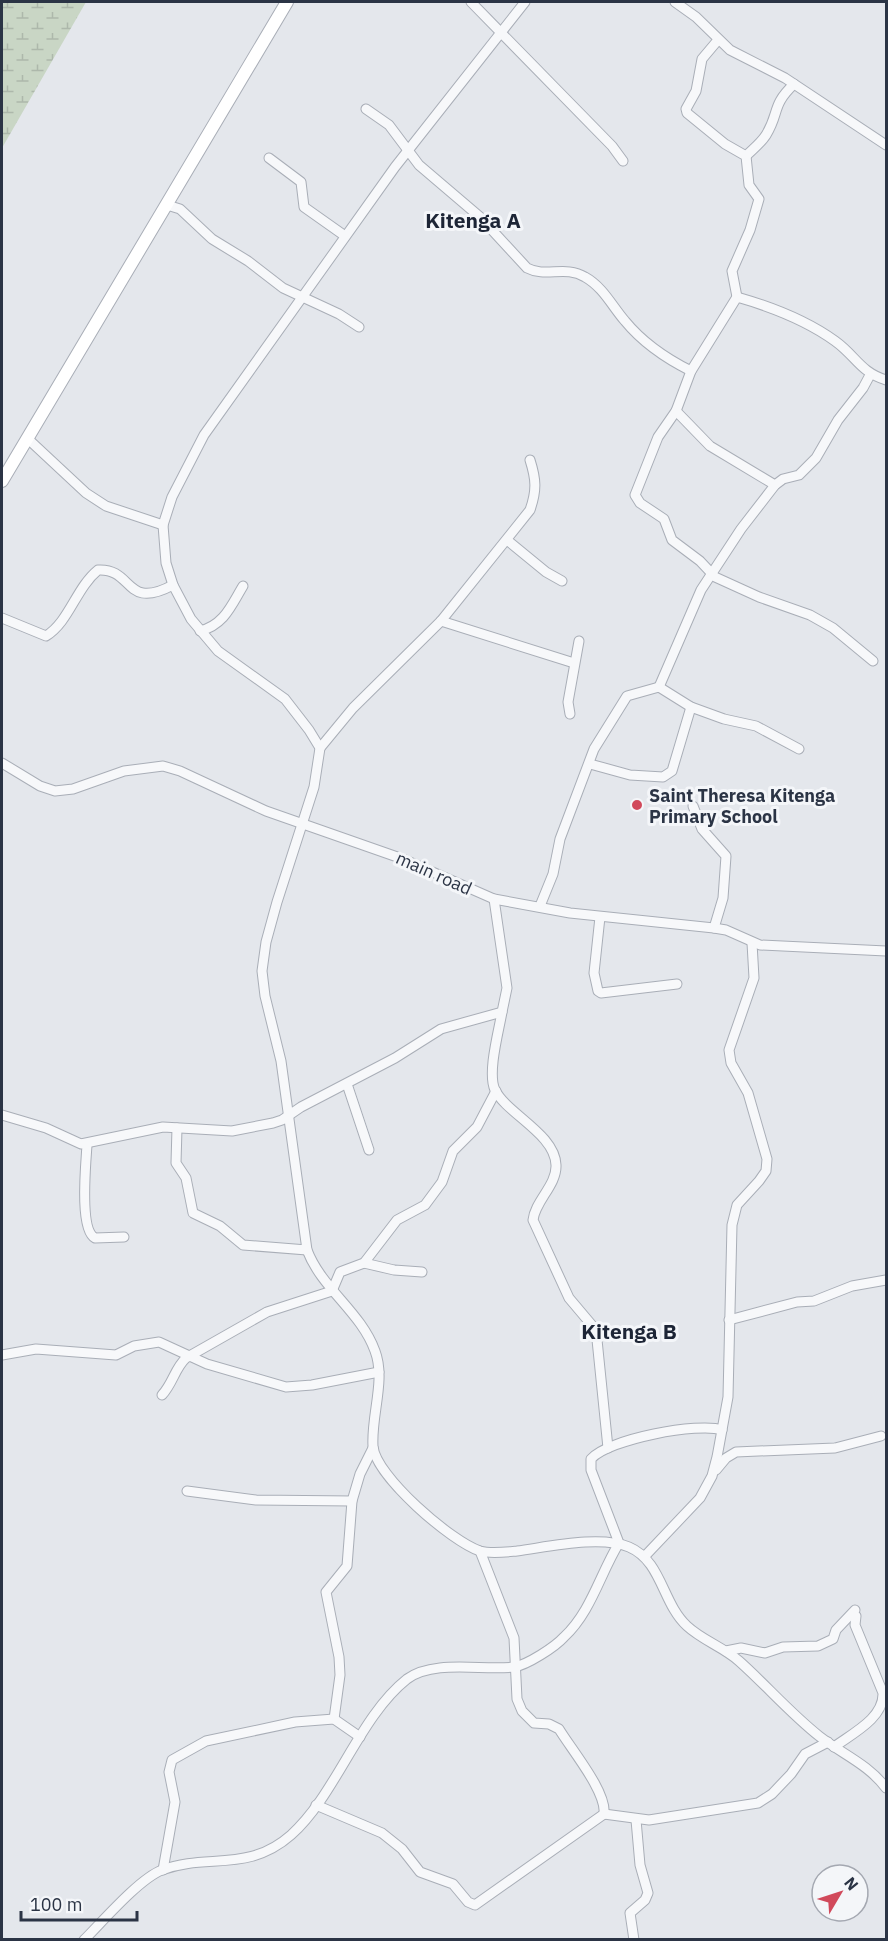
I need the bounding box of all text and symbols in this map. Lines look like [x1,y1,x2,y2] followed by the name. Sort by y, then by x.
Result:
[425,206,521,234] district label: Kitenga A
[649,784,835,828] place label: Saint Theresa Kitenga Primary School
[630,798,644,812] marker: Saint Theresa Kitenga Primary School
[392,846,476,900] street label: main road
[581,1317,677,1345] district label: Kitenga B
[810,1863,870,1923] north arrow
[840,1873,863,1894] text: N
[21,1884,136,1922] scale bar
[30,1893,82,1916] text: 100 m

